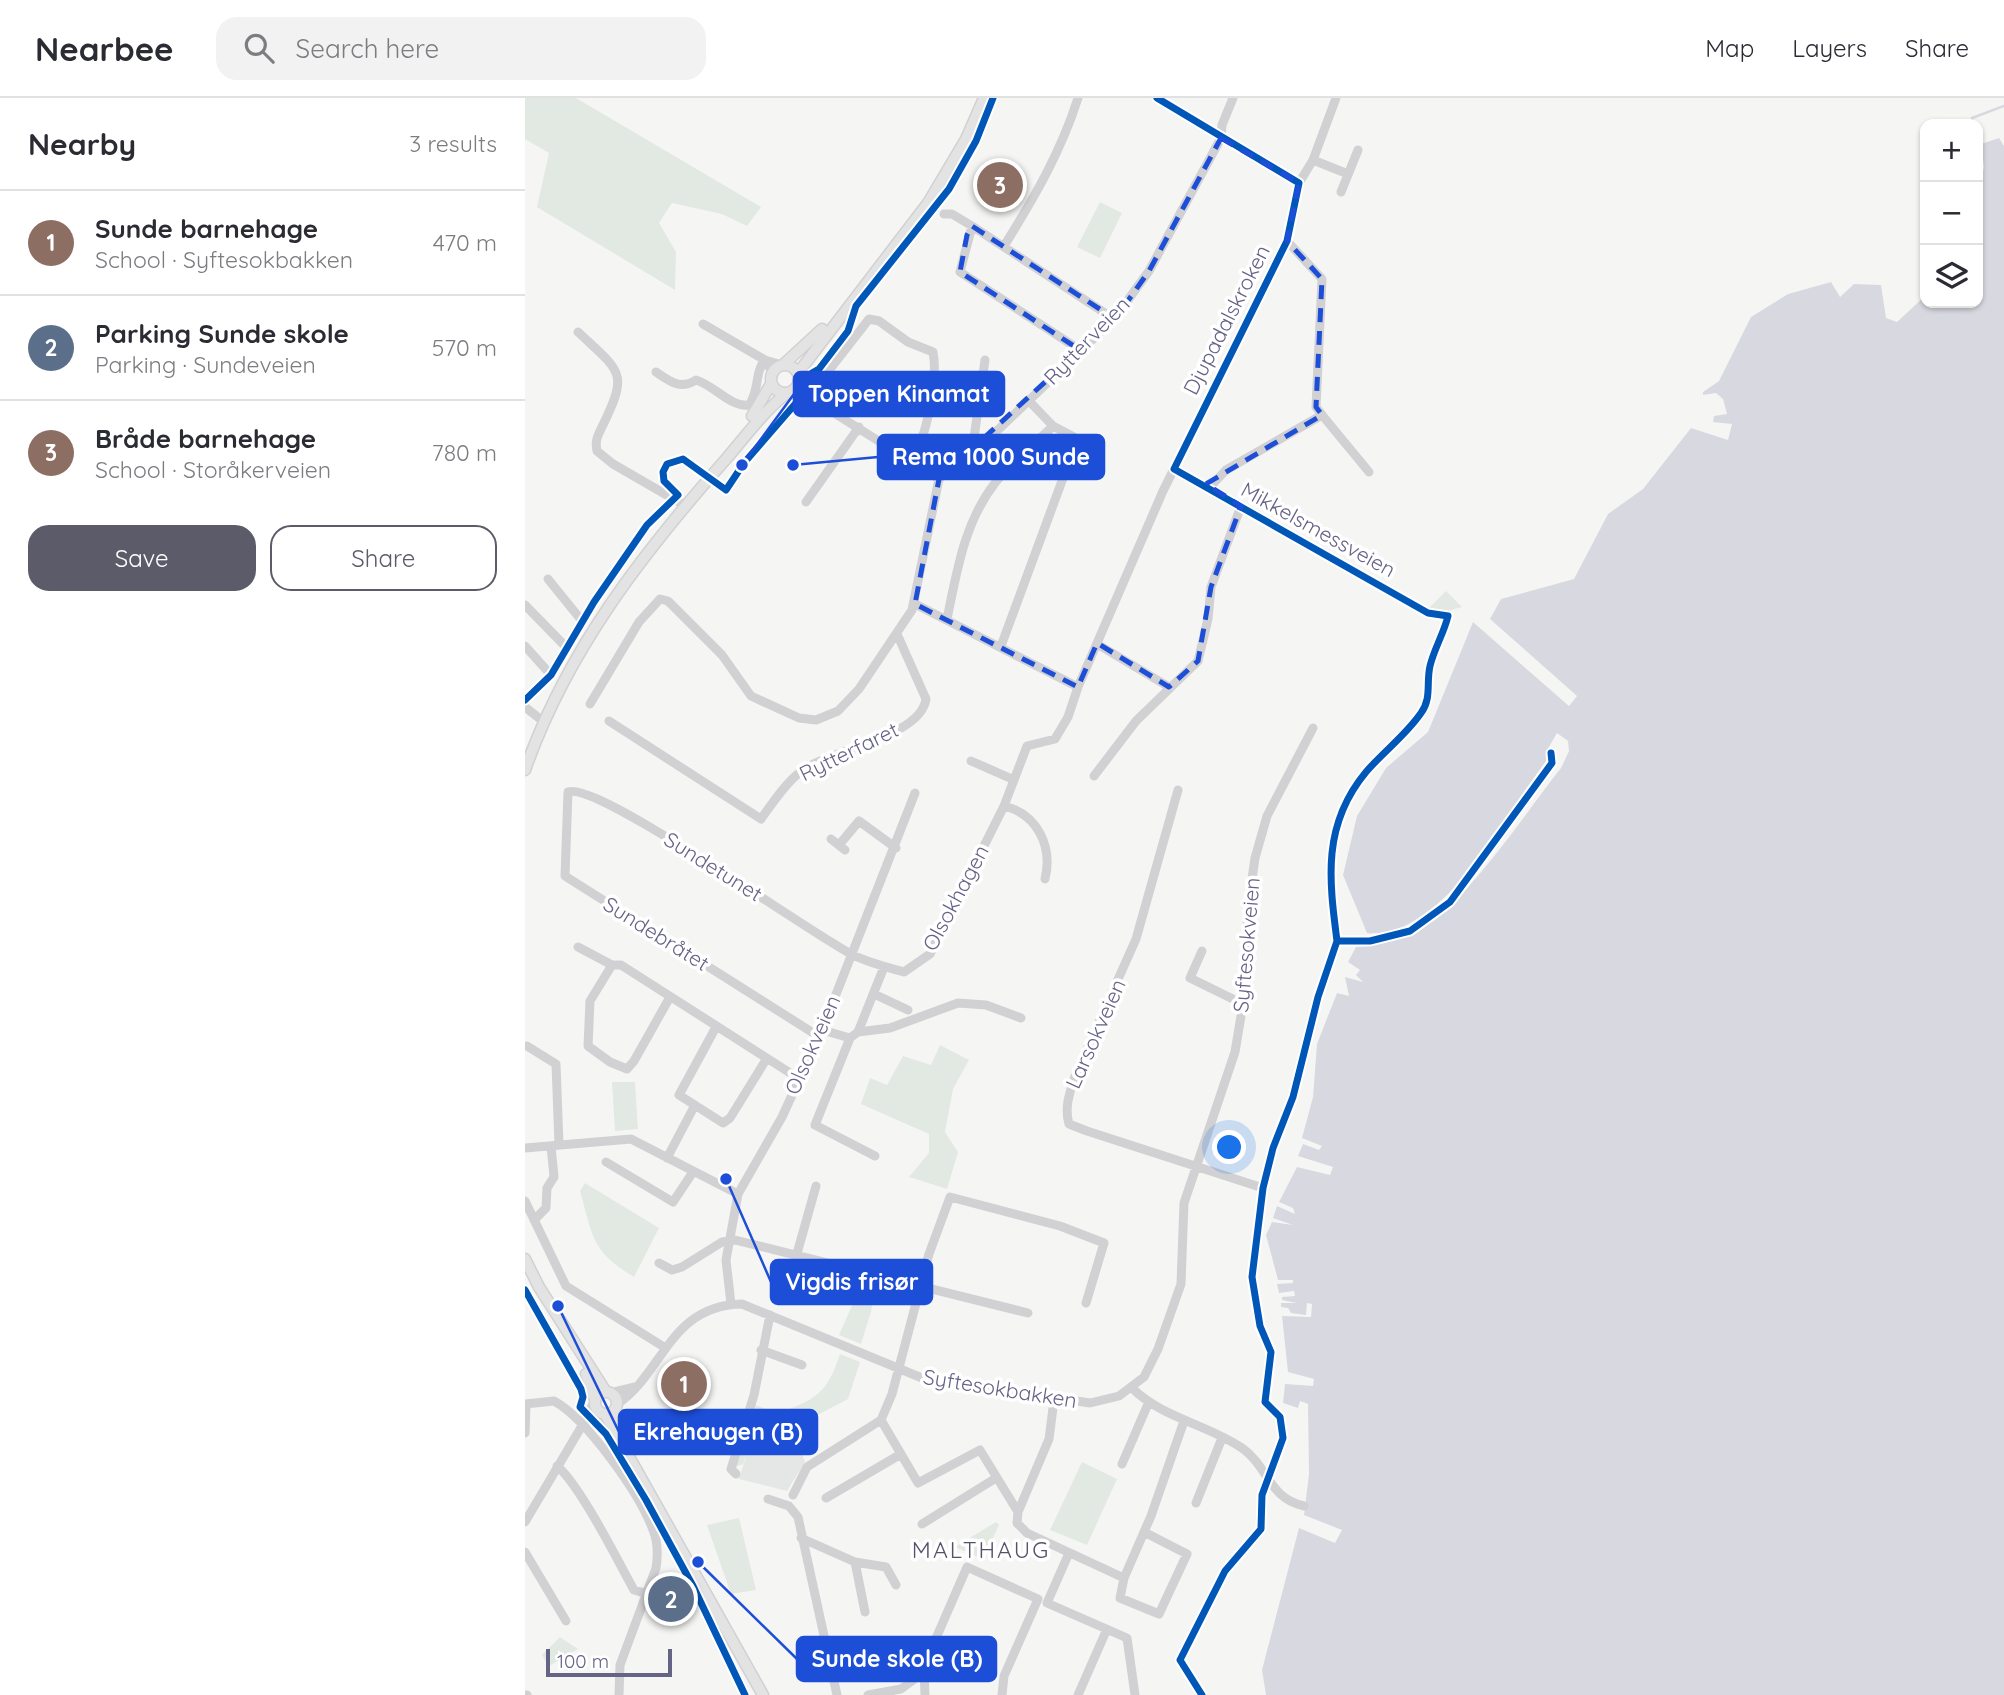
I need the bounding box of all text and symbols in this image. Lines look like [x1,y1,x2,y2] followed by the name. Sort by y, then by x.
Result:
[216,17,706,80] search box
[35,28,174,69] text: Nearbee
[240,29,278,67] icon: search
[296,32,439,65] text: Search here
[1705,33,1754,63] text: Map
[1792,33,1867,63] text: Layers
[1905,33,1969,63] text: Share
[1920,119,1983,308] map controls
[1920,119,1983,182] button: +
[28,125,136,163] text: Nearby
[409,129,497,158] text: 3 results
[977,159,1023,211] pin: 3
[1920,182,1983,245] button: −
[95,212,318,245] text: Sunde barnehage
[47,228,55,257] text: 1
[433,228,497,257] text: 470 m
[1177,240,1275,399] street label: Djupadalskroken
[95,245,353,274] text: School · Syftesokbakken
[1920,245,1983,308] button: layers
[1038,291,1135,390] street label: Rytterveien
[95,317,349,350] text: Parking Sunde skole
[44,333,58,362] text: 2
[432,333,497,362] text: 570 m
[95,350,316,379] text: Parking · Sundeveien
[794,372,1004,416] callout: Toppen Kinamat
[808,379,990,408] text: Toppen Kinamat
[95,422,316,455] text: Bråde barnehage
[878,435,1104,479] callout: Rema 1000 Sunde
[45,438,57,467] text: 3
[432,438,497,467] text: 780 m
[892,442,1090,471] text: Rema 1000 Sunde
[95,455,331,484] text: School · Storåkerveien
[1237,476,1400,582] street label: Mikkelsmessveien
[28,525,256,591] button: Save
[270,525,497,591] button: Share
[795,716,902,786] street label: Rytterfaret
[660,826,767,907] street label: Sundetunet
[916,840,994,955] street label: Olsokhagen
[1227,876,1265,1013] street label: Syftesokveien
[599,890,714,976] street label: Sundebråtet
[1059,975,1131,1092] street label: Larsokveien
[779,991,846,1098] street label: Olsokveien
[1212,1130,1246,1164] your location
[771,1260,932,1304] callout: Vigdis frisør
[785,1267,919,1296] text: Vigdis frisør
[661,1358,707,1410] pin: 1
[921,1363,1079,1413] street label: Syftesokbakken
[619,1410,817,1454] callout: Ekrehaugen (B)
[633,1417,803,1446] text: Ekrehaugen (B)
[912,1535,1050,1564] district label: MALTHAUG
[648,1573,694,1625] pin: 2
[797,1637,996,1681] callout: Sunde skole (B)
[812,1644,982,1673] text: Sunde skole (B)
[546,1646,672,1678] scale bar
[557,1649,609,1673] text: 100 m

